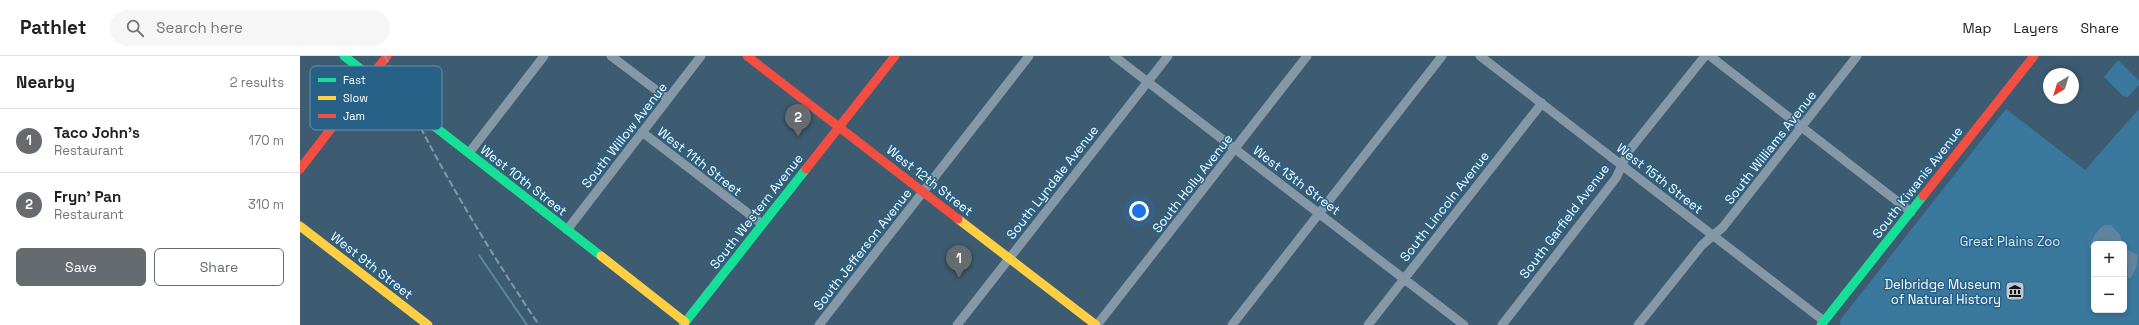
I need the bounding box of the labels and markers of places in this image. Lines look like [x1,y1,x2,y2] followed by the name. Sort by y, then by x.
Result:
[785,104,811,137] pin: 2
[946,245,972,278] pin: 1
[1884,276,2001,308] place label: Delbridge Museum of Natural History
[2004,280,2026,302] museum icon: Delbridge Museum of Natural History

